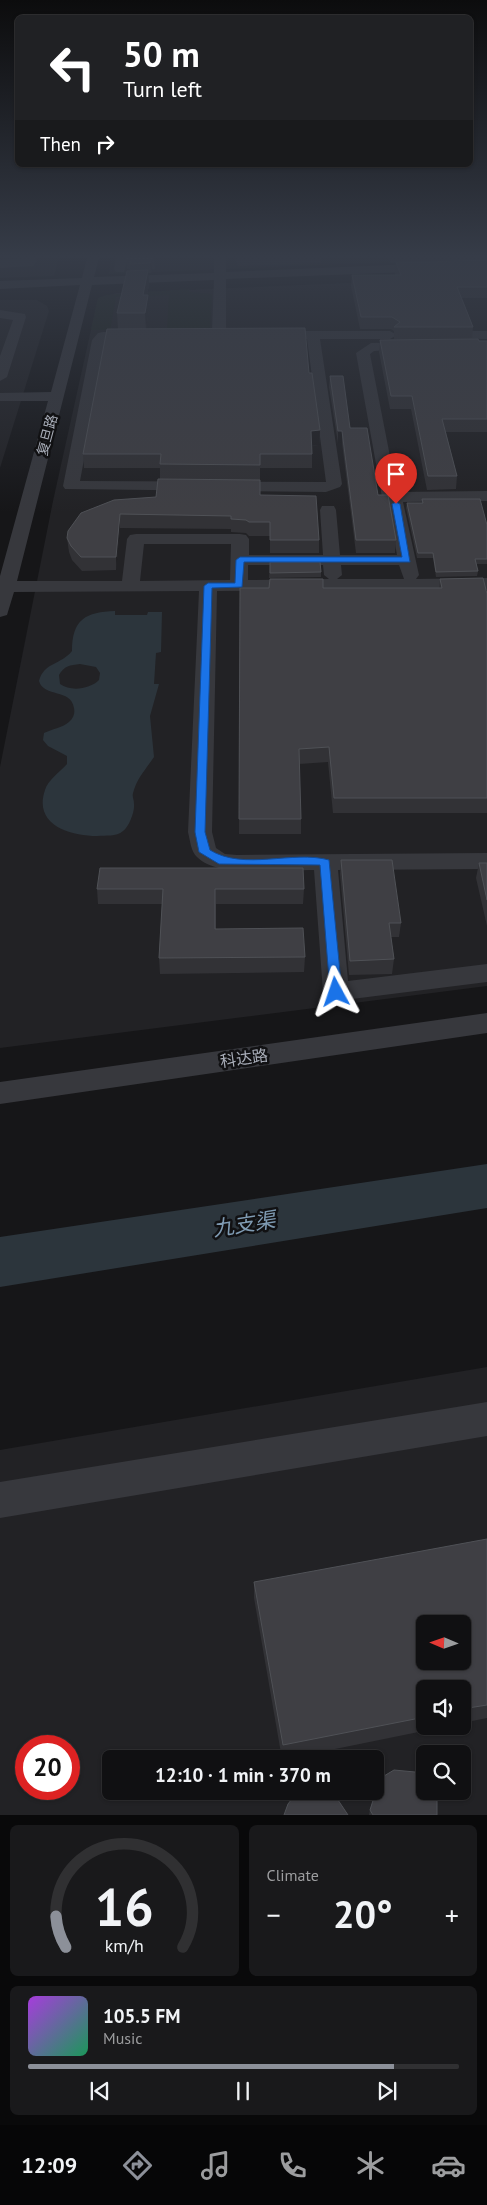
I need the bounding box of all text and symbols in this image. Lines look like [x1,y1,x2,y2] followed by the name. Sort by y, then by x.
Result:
[123,31,200,77] text: 50 m
[40,35,105,100] icon: left
[123,75,202,103] text: Turn left
[91,130,119,158] icon: right
[40,132,81,156] text: Then
[33,412,61,458] street label: 复旦路
[375,453,417,504] pin
[382,460,410,488] icon: arrive
[309,965,361,1017] position arrow
[219,1045,269,1071] street label: 科达路
[211,1205,280,1242] water label: 九支渠
[416,1615,471,1670] north arrow
[416,1615,471,1800] map controls
[416,1680,471,1735] button: sound
[15,1735,80,1800] speed limit sign: 20
[416,1745,471,1800] button: search
[155,1763,331,1787] text: 12:10 · 1 min · 370 m
[267,1865,319,1885] text: Climate
[95,1873,154,1940] text: 16
[333,1889,393,1938] text: 20°
[267,1896,281,1933] text: −
[445,1896,459,1933] text: +
[105,1934,144,1957] text: km/h
[103,2004,180,2028] text: 105.5 FM
[103,2028,143,2048] text: Music
[86,2077,114,2105] icon: previous
[229,2077,257,2105] icon: pause
[373,2077,401,2105] icon: next
[120,2148,155,2183] icon: directions
[198,2148,233,2183] icon: music
[275,2148,310,2183] icon: phone
[353,2148,388,2183] icon: climate
[431,2148,466,2183] icon: car
[21,2151,77,2179] text: 12:09

